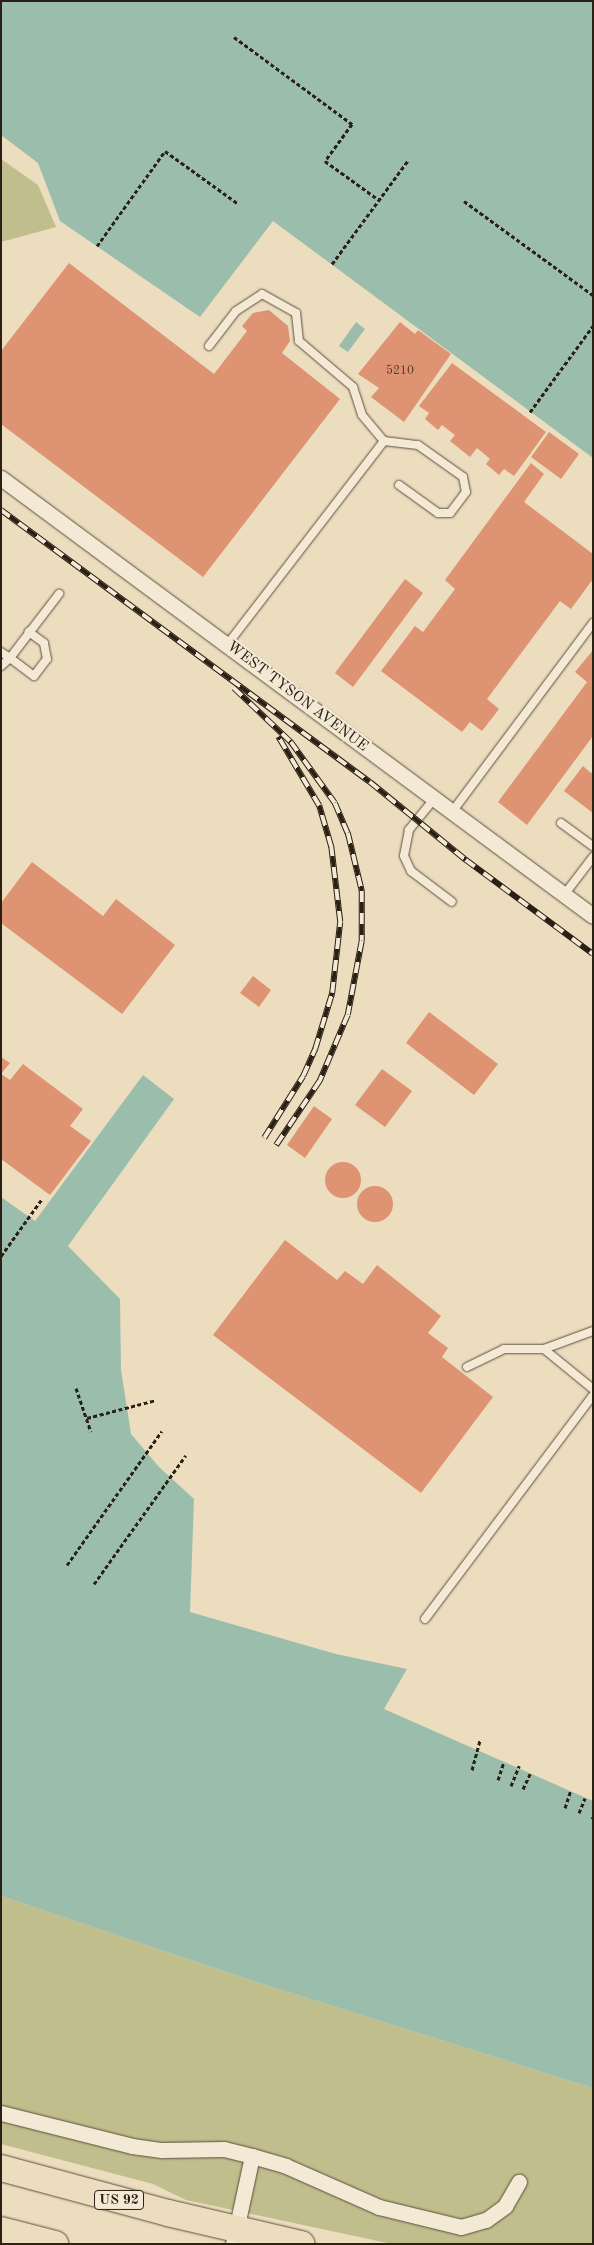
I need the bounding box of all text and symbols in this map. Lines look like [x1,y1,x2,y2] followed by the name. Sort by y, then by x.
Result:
[386,365,414,379] house number: 5210
[223,638,371,756] street label: WEST TYSON AVENUE
[94,2188,144,2212] road number: US 92

